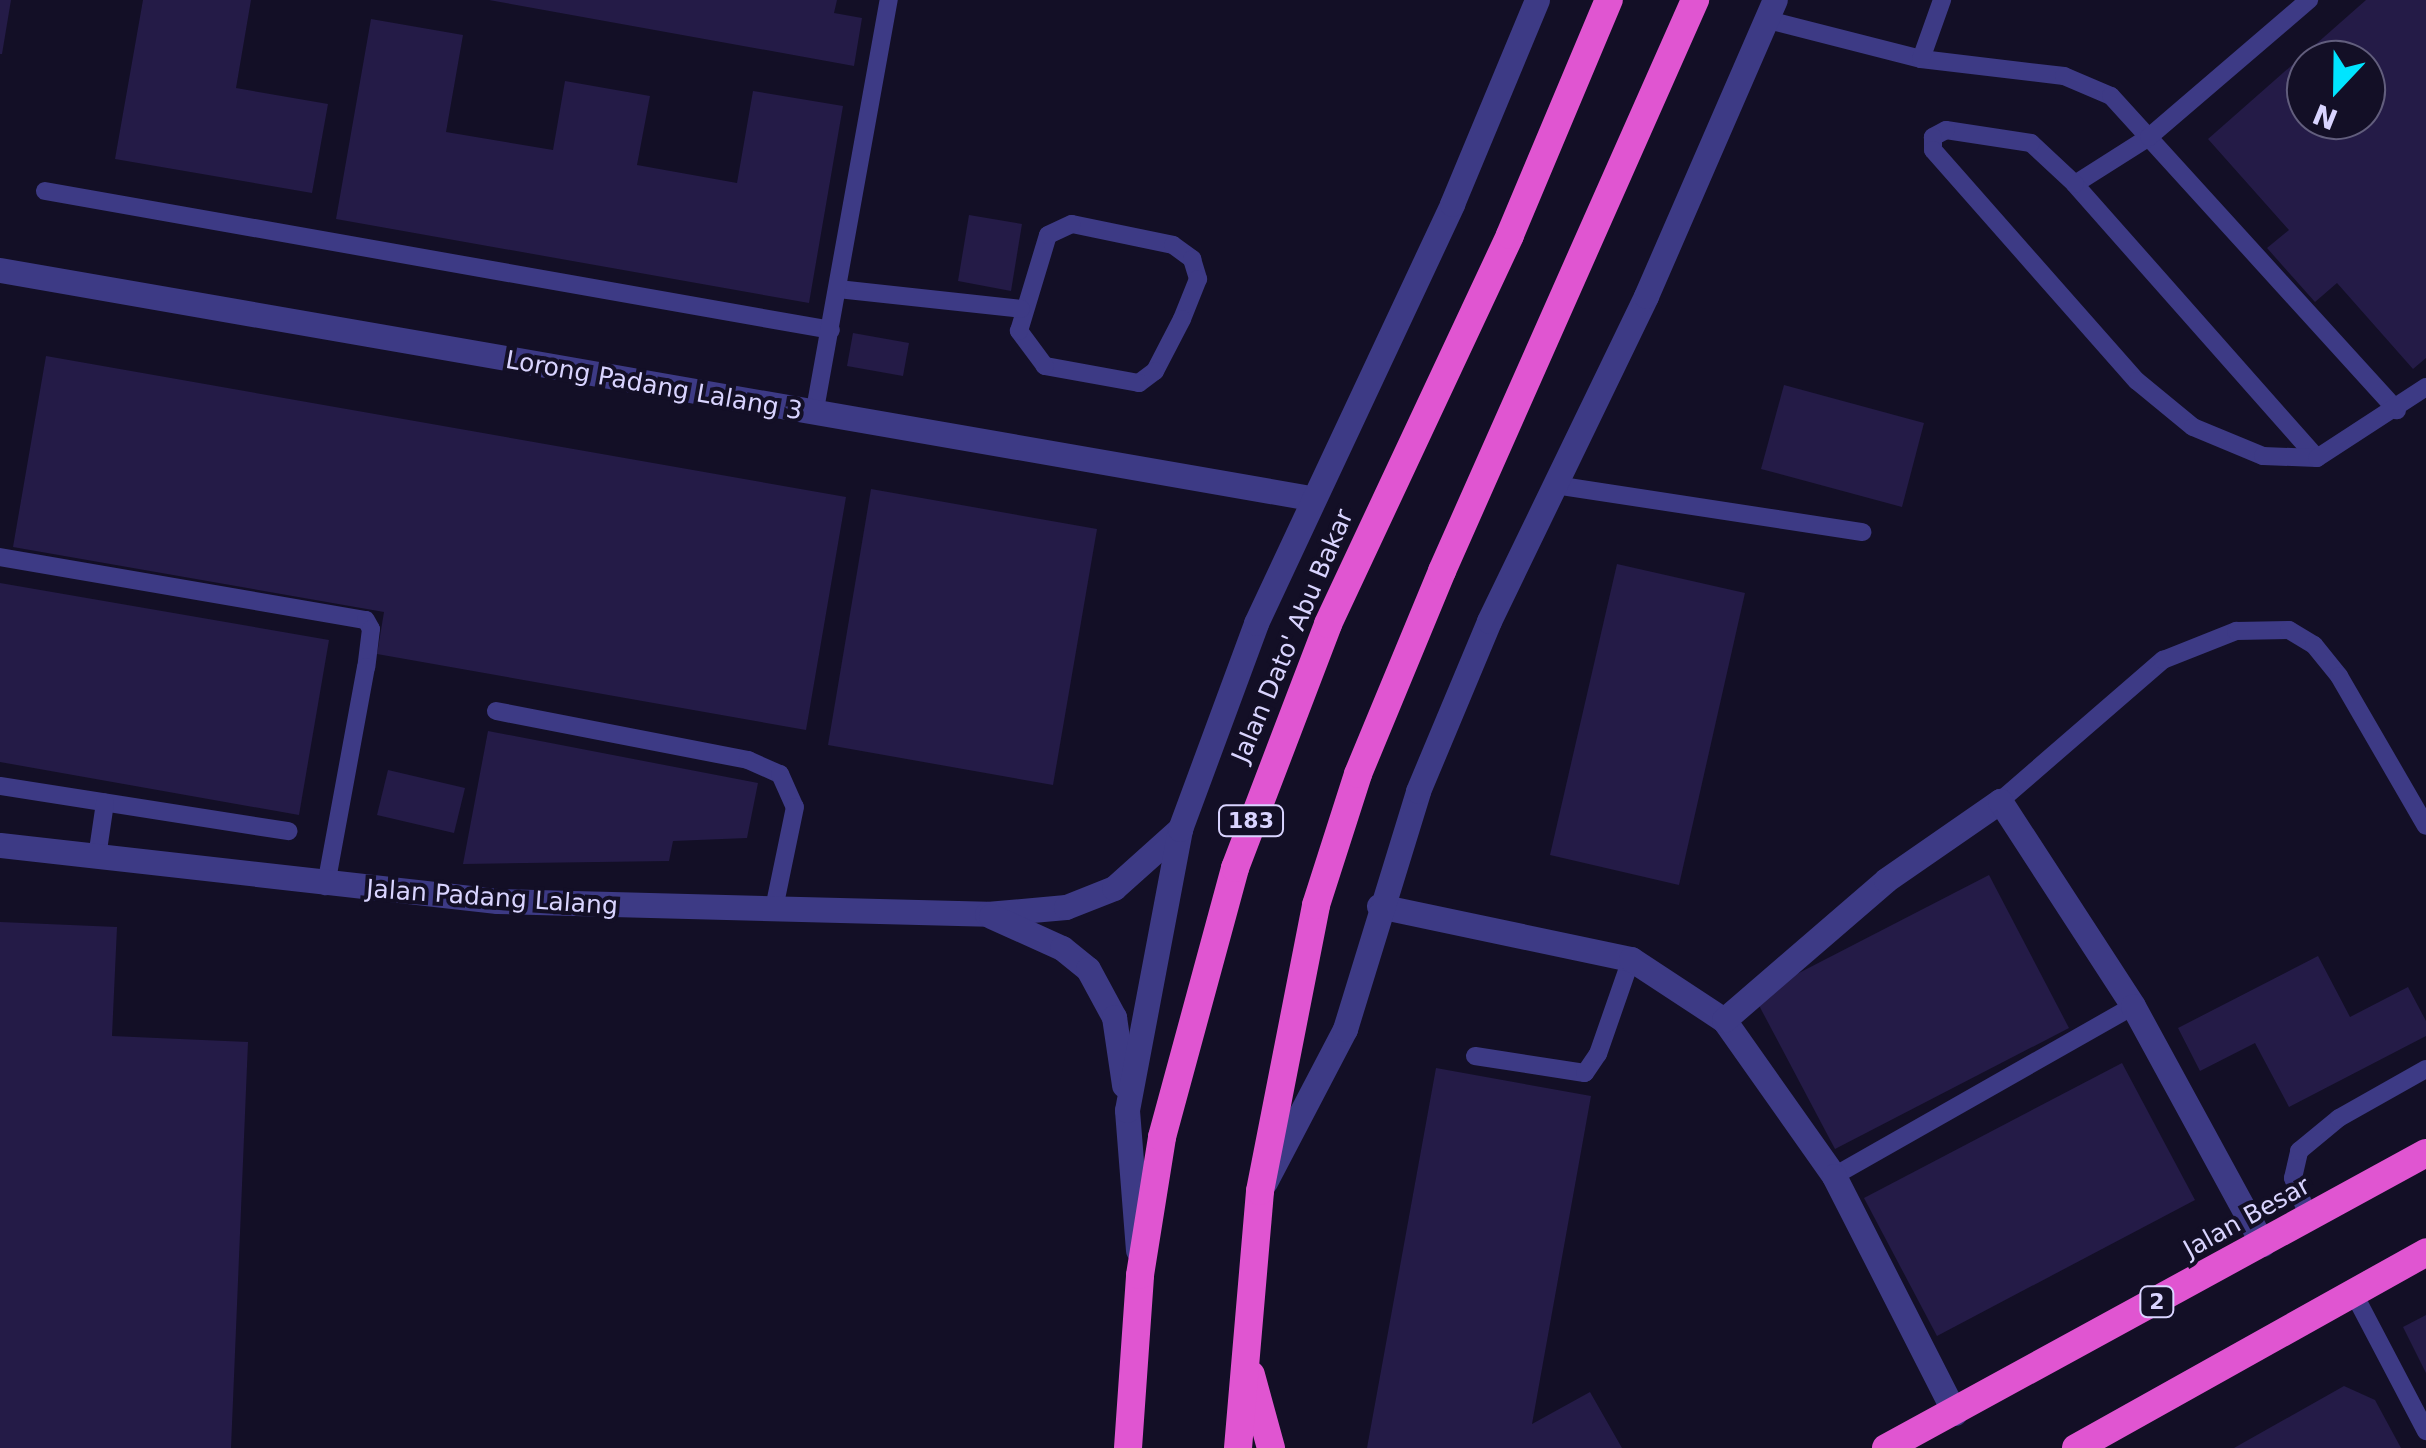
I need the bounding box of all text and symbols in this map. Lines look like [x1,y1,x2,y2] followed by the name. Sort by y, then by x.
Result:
[2286,40,2386,140] north arrow
[2308,97,2342,136] text: N
[503,345,805,427] street label: Lorong Padang Lalang 3
[1226,505,1360,767] street label: Jalan Dato' Abu Bakar
[1216,804,1286,838] road number: 183
[365,874,619,922] street label: Jalan Padang Lalang
[2179,1171,2315,1265] street label: Jalan Besar
[2137,1285,2177,1319] road number: 2

